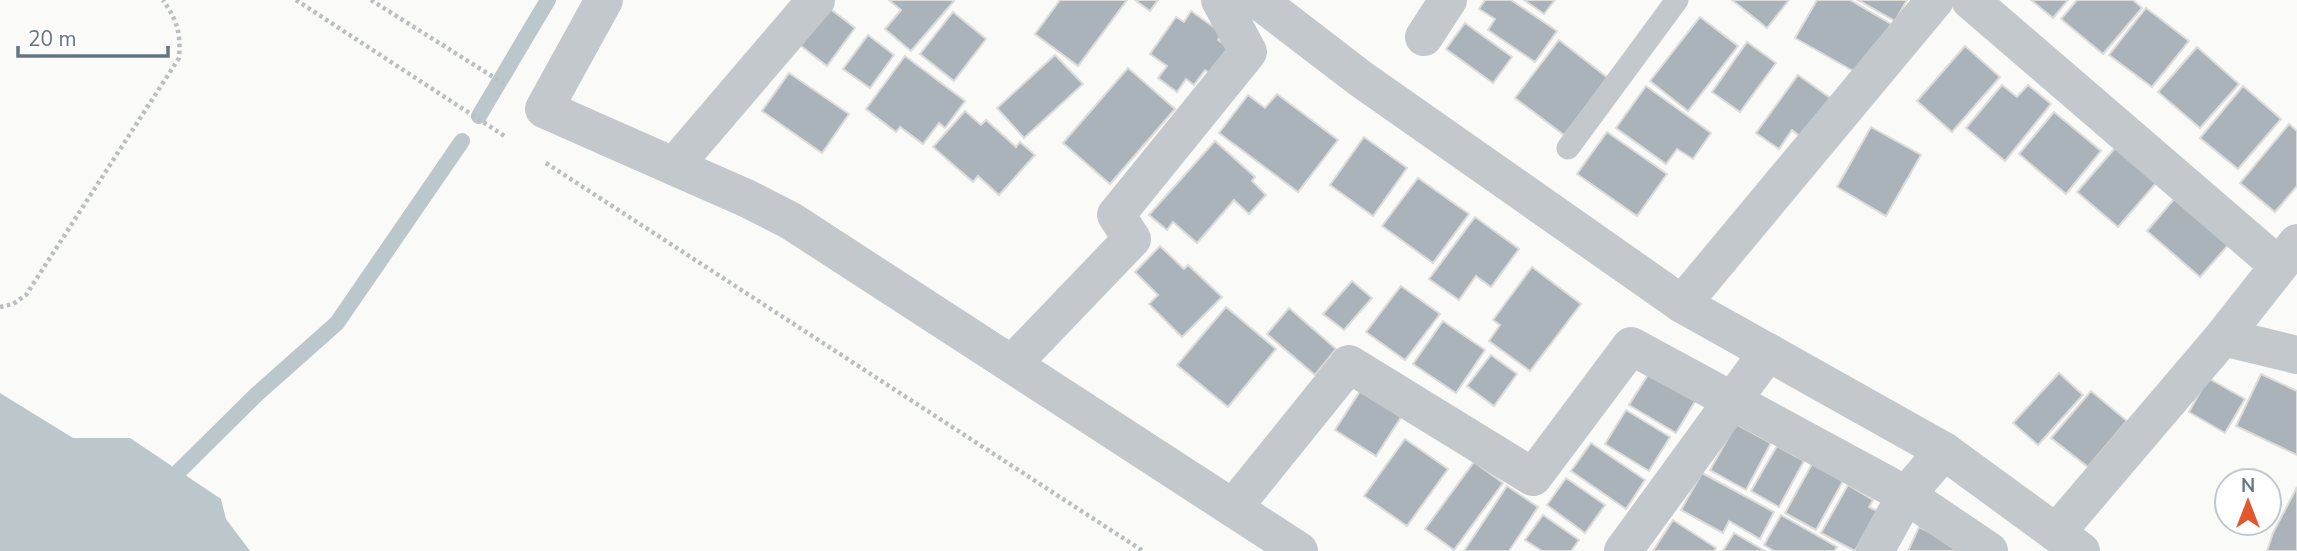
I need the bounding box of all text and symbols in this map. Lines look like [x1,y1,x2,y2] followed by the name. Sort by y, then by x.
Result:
[18,14,168,58] scale bar
[28,25,77,53] text: 20 m
[2213,467,2283,537] north arrow
[2241,473,2255,499] text: N

